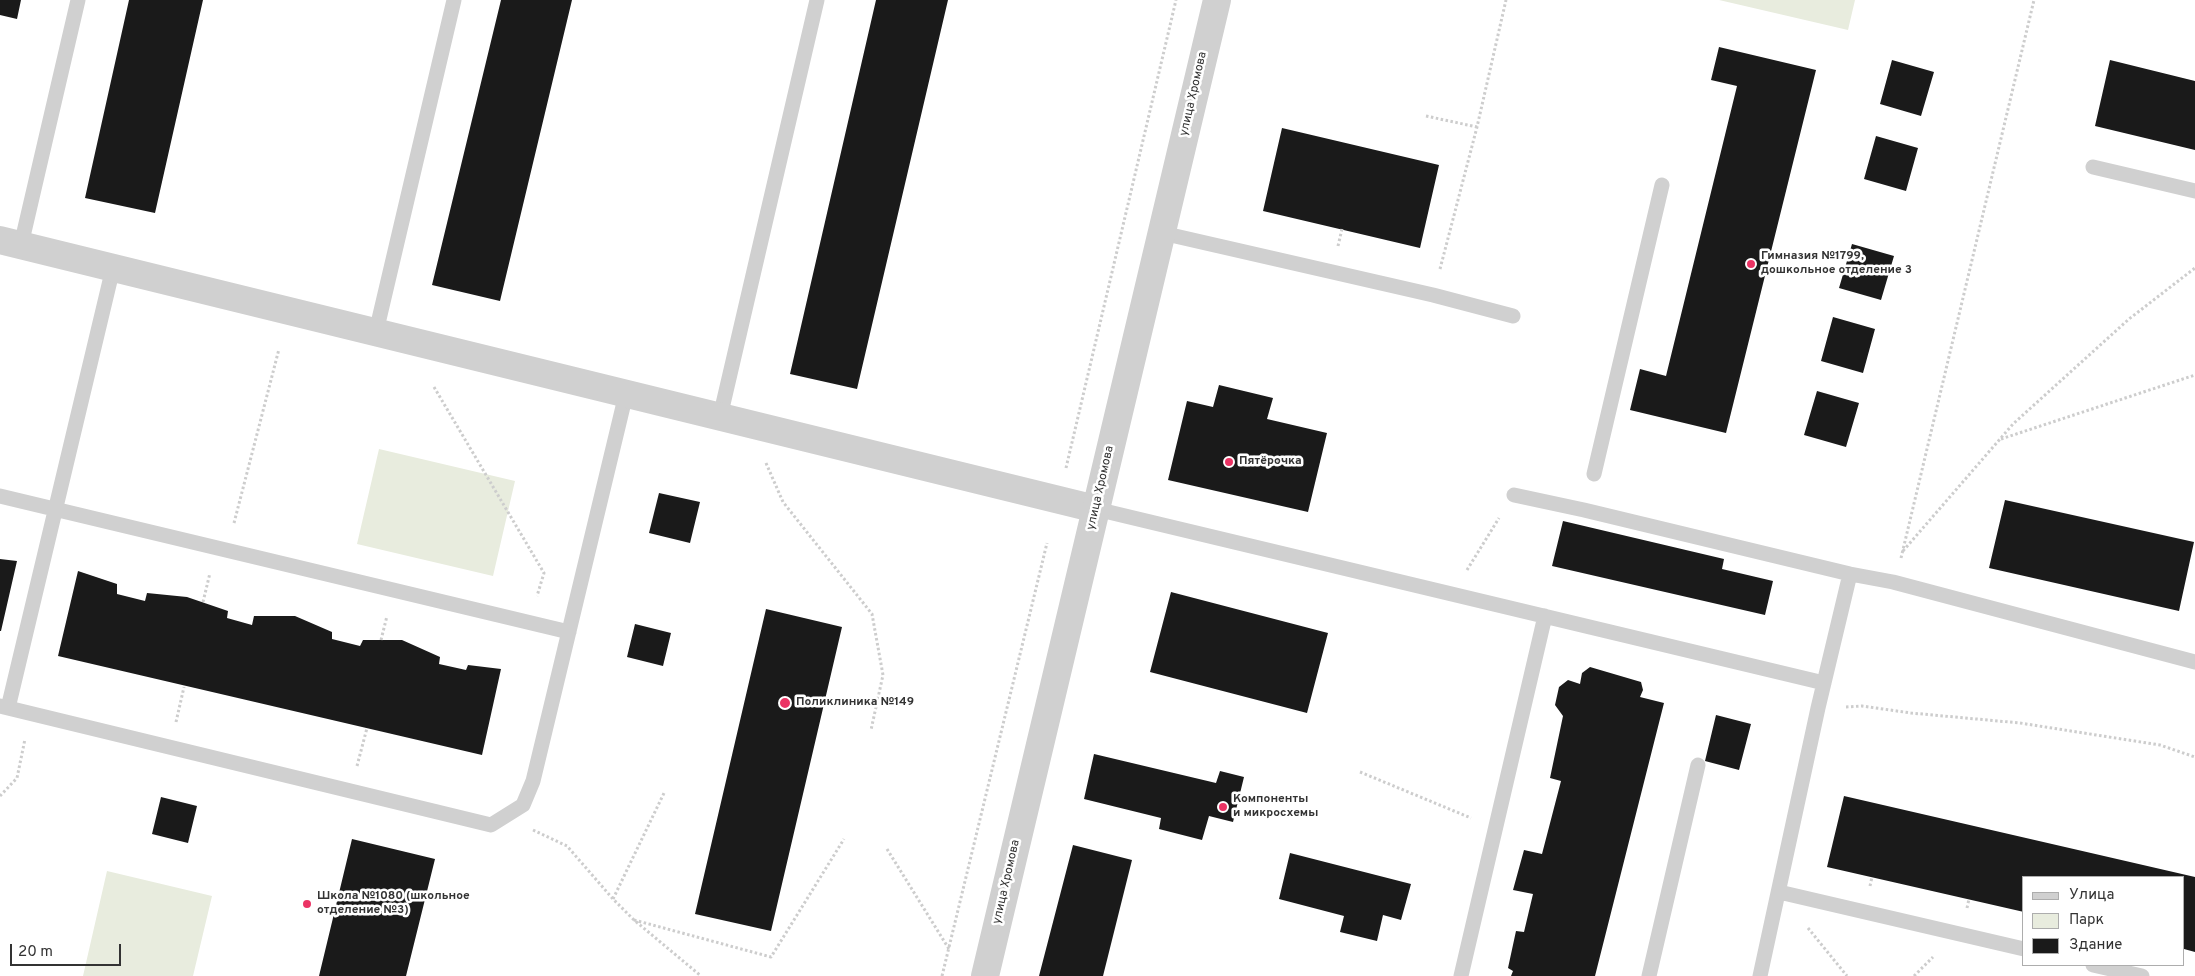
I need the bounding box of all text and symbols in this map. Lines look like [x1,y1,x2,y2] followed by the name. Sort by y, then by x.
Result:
[1177,50,1211,138] street label: улица Хромова
[1761,250,1912,278] place label: Гимназия №1799, дошкольное отделение 3
[1745,258,1757,270] marker: Гимназия №1799, дошкольное отделение 3
[1084,444,1118,532] street label: улица Хромова
[1239,455,1302,469] place label: Пятёрочка
[1223,456,1235,468] marker: Пятёрочка
[778,696,792,710] marker: Поликлиника №149
[796,696,914,710] place label: Поликлиника №149
[1233,793,1318,821] place label: Компоненты и микросхемы
[1217,801,1229,813] marker: Компоненты и микросхемы
[990,838,1024,926] street label: улица Хромова
[2022,876,2185,966] legend
[2069,886,2114,905] text: Улица
[317,890,470,918] place label: Школа №1080 (школьное отделение №3)
[301,898,313,910] marker: Школа №1080 (школьное отделение №3)
[2069,911,2104,930] text: Парк
[12,934,124,966] scale bar
[2069,936,2122,955] text: Здание
[18,943,53,962] text: 20 m

